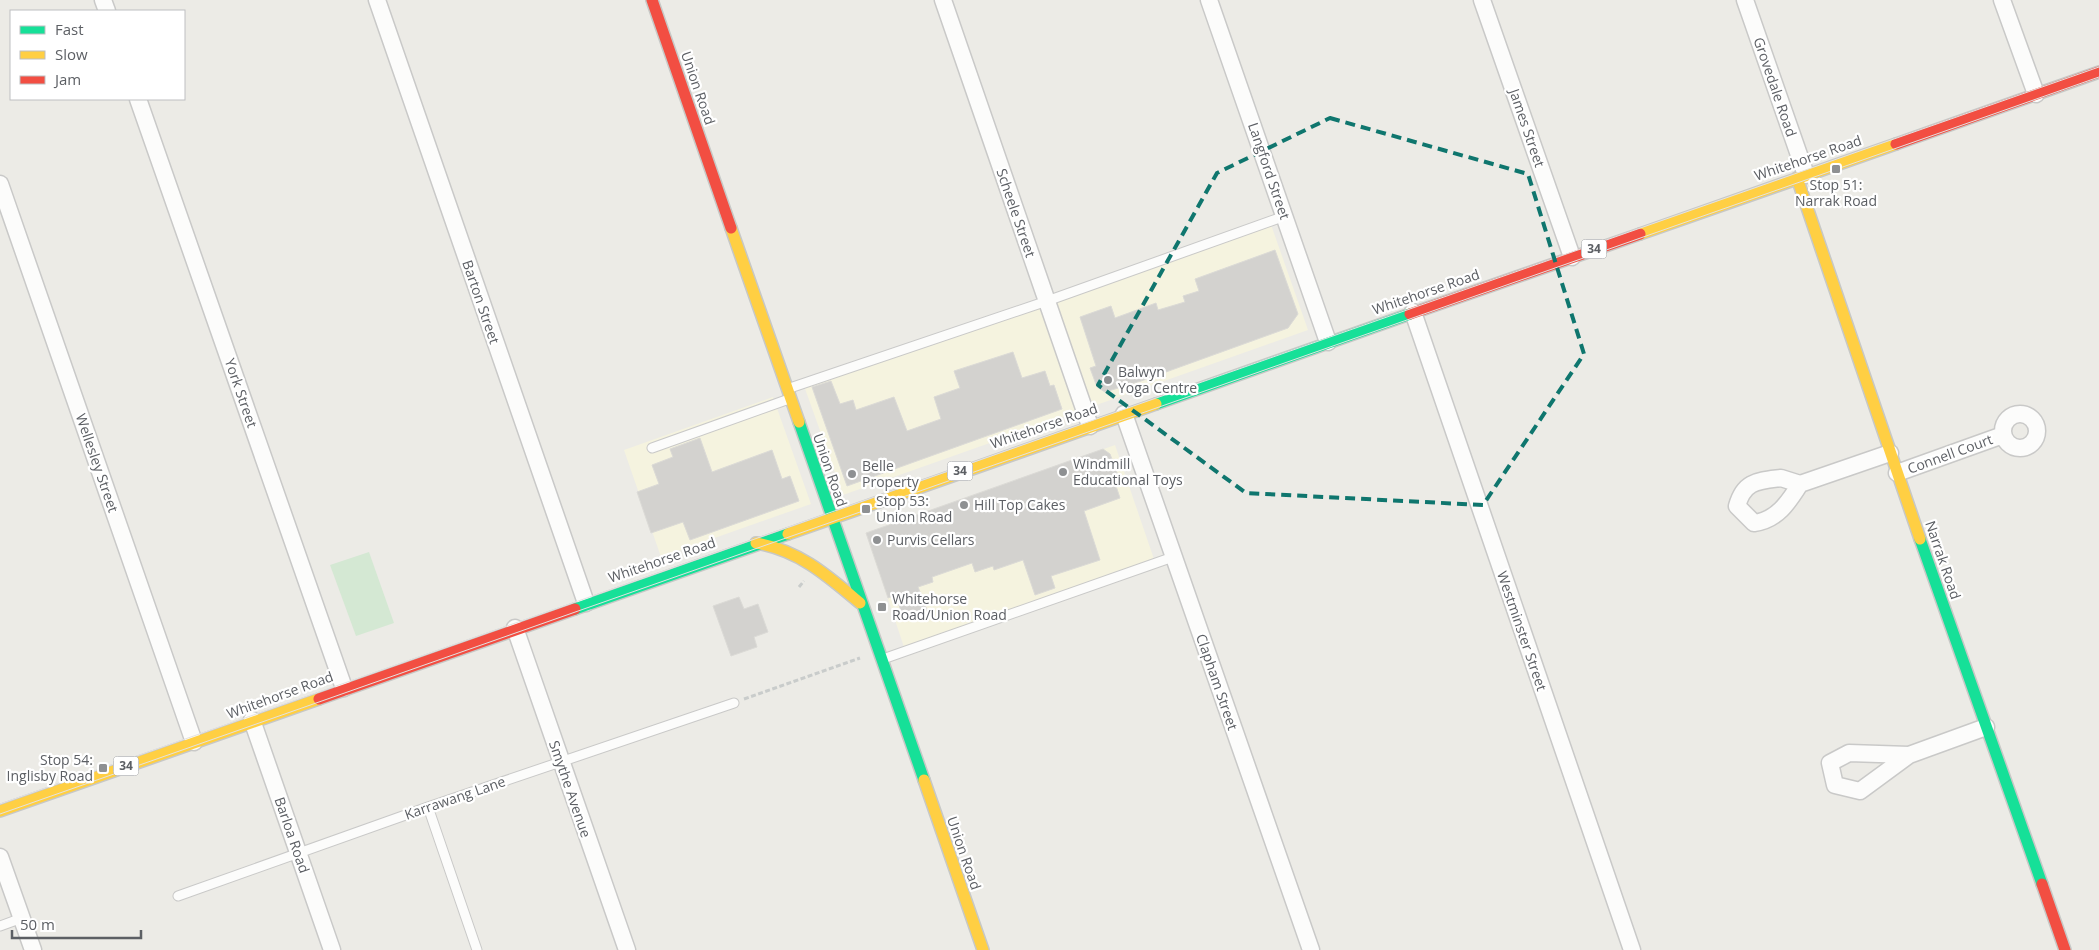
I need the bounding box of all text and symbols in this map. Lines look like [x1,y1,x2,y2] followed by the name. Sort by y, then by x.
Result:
[10,10,185,100] legend
[55,19,84,39] text: Fast
[1750,35,1801,139] street label: Grovedale Road
[55,44,88,64] text: Slow
[677,49,720,127] street label: Union Road
[53,69,81,89] text: Jam
[1505,84,1550,170] street label: James Street
[1244,120,1295,222] street label: Langford Street
[1752,130,1864,185] street label: Whitehorse Road
[1830,163,1842,175] marker: Stop 51: Narrak Road
[992,166,1041,260] street label: Scheele Street
[1795,175,1877,210] place label: Stop 51: Narrak Road
[1582,240,1606,258] road number: 34
[458,257,505,346] street label: Barton Street
[1370,264,1482,319] street label: Whitehorse Road
[221,356,262,430] street label: York Street
[1118,362,1197,397] place label: Balwyn Yoga Centre
[1102,374,1114,386] marker: Balwyn Yoga Centre
[988,398,1100,453] street label: Whitehorse Road
[72,411,123,515] street label: Wellesley Street
[1905,429,1995,478] street label: Connell Court
[809,431,852,509] street label: Union Road
[1073,454,1183,489] place label: Windmill Educational Toys
[862,456,920,491] place label: Belle Property
[948,462,972,481] road number: 34
[1057,466,1069,478] marker: Windmill Educational Toys
[846,468,858,480] marker: Belle Property
[876,491,952,526] place label: Stop 53: Union Road
[974,495,1066,514] place label: Hill Top Cakes
[958,499,970,511] marker: Hill Top Cakes
[860,503,872,515] marker: Stop 53: Union Road
[1921,518,1966,602] street label: Narrak Road
[887,530,975,549] place label: Purvis Cellars
[606,532,718,587] street label: Whitehorse Road
[871,534,883,546] marker: Purvis Cellars
[1493,568,1552,693] street label: Westminster Street
[892,589,1007,624] place label: Whitehorse Road/Union Road
[876,601,888,613] marker: Whitehorse Road/Union Road
[1192,631,1243,733] street label: Clapham Street
[224,666,336,723] street label: Whitehorse Road
[545,738,596,840] street label: Smythe Avenue
[7,750,93,785] place label: Stop 54: Inglisby Road
[114,756,138,776] road number: 34
[97,762,109,774] marker: Stop 54: Inglisby Road
[402,771,508,824] street label: Karrawang Lane
[271,794,314,875] street label: Barloa Road
[943,814,986,892] street label: Union Road
[12,908,141,940] scale bar
[20,914,55,934] text: 50 m

